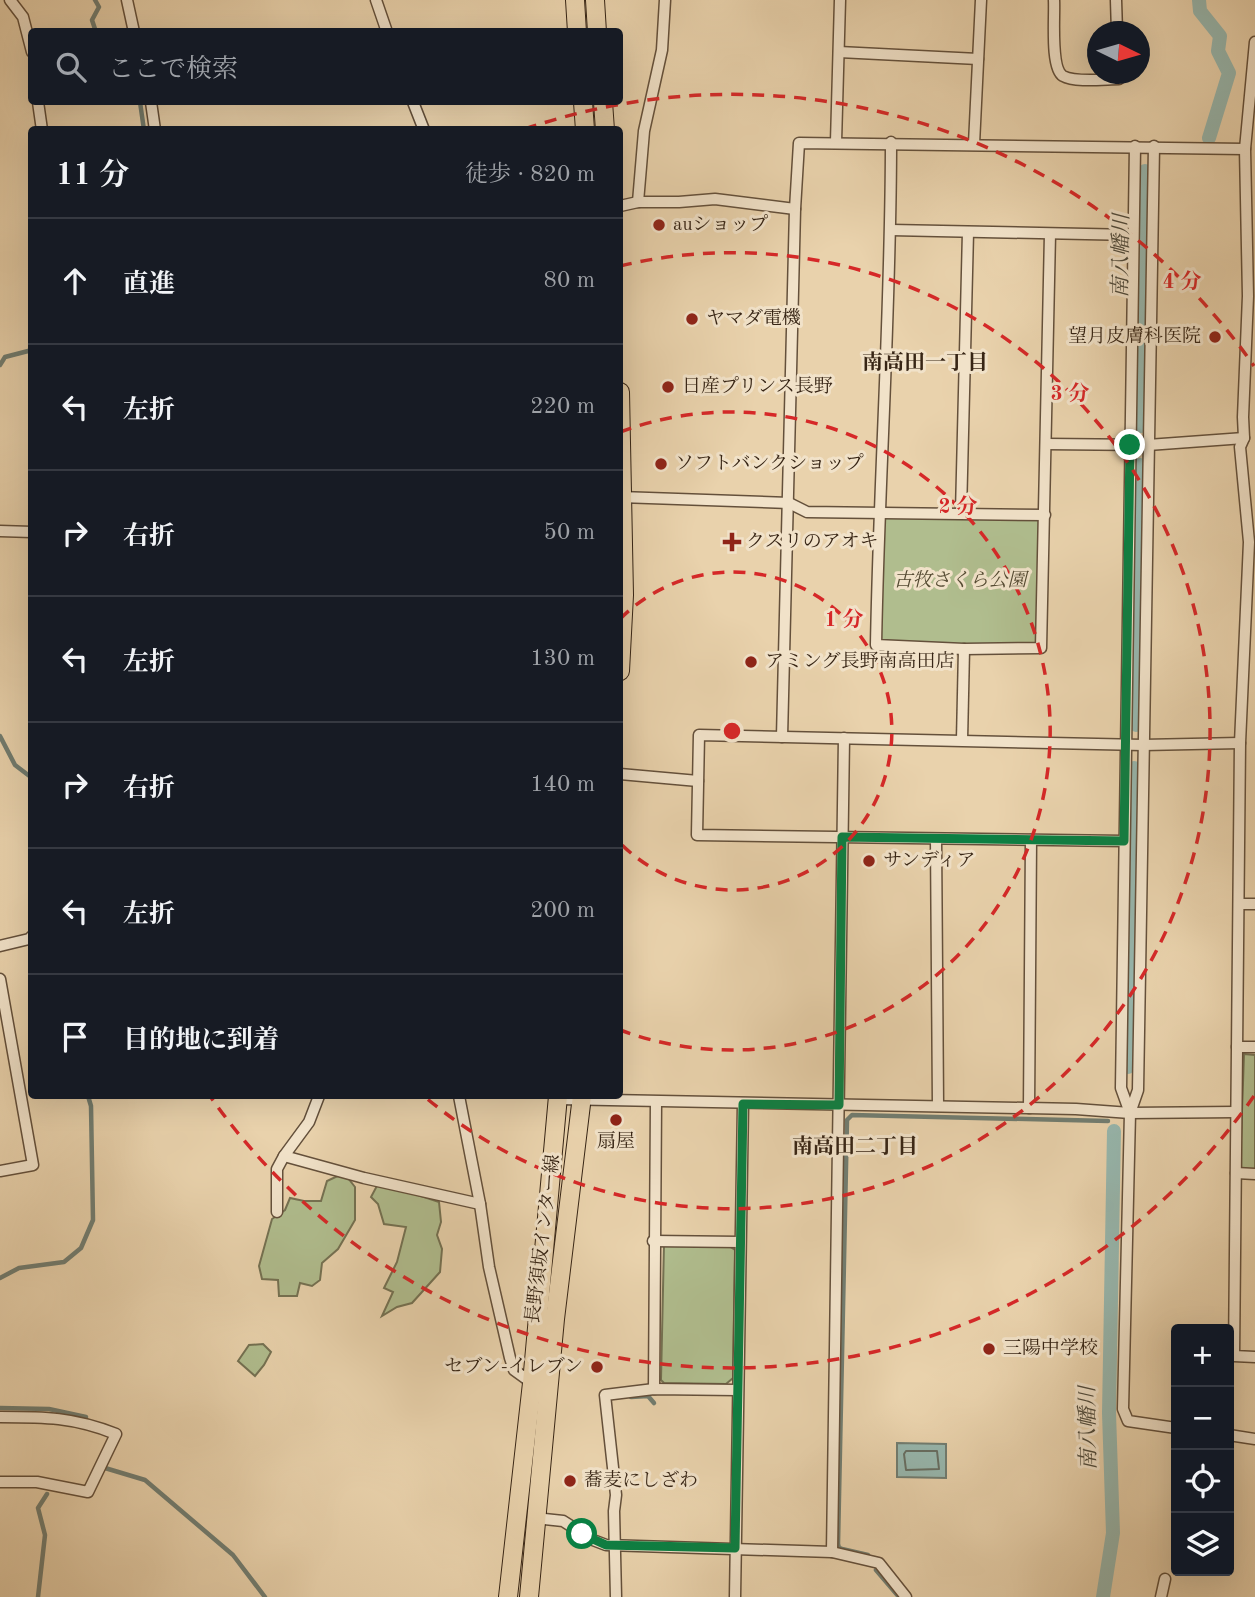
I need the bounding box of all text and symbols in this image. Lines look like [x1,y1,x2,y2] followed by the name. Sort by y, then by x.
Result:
[1087,21,1150,84] north arrow
[28,28,623,105] search box
[52,48,90,86] icon: search
[108,57,238,83] text: ここで検索
[56,161,129,191] text: 11 分
[465,163,595,186] text: 徒歩 · 820 m
[1109,212,1133,298] water label: 南八幡川
[673,214,768,235] place label: auショップ
[651,217,667,233] marker: auショップ
[56,262,94,300] icon: ahead
[544,269,595,292] text: 80 m
[1162,270,1202,293] text: 4 分
[123,272,175,298] text: 直進
[706,308,801,329] place label: ヤマダ電機
[684,311,700,327] marker: ヤマダ電機
[1068,326,1201,347] place label: 望月皮膚科医院
[1207,329,1223,345] marker: 望月皮膚科医院
[862,351,988,374] district label: 南高田一丁目
[682,376,833,397] place label: 日産プリンス長野
[660,379,676,395] marker: 日産プリンス長野
[1050,382,1090,405] text: 3 分
[56,388,94,426] icon: left
[530,395,595,418] text: 220 m
[123,398,175,424] text: 左折
[1114,429,1145,460] route end
[675,453,864,474] place label: ソフトバンクショップ
[653,456,669,472] marker: ソフトバンクショップ
[938,495,978,518] text: 2 分
[56,514,94,552] icon: right
[544,521,595,544] text: 50 m
[123,524,175,550] text: 右折
[746,532,879,552] place label: クスリのアオキ
[724,534,740,550] marker: クスリのアオキ
[893,570,1029,591] park label: 古牧さくら公園
[824,608,864,631] text: 1 分
[56,640,94,678] icon: left
[530,647,595,670] text: 130 m
[123,650,175,676] text: 左折
[765,650,955,672] place label: アミング長野南高田店
[743,654,759,670] marker: アミング長野南高田店
[720,719,744,743] centre of rings
[56,766,94,804] icon: right
[530,773,595,796] text: 140 m
[123,776,175,802] text: 右折
[883,850,976,871] place label: サンディア
[861,853,877,869] marker: サンディア
[56,892,94,930] icon: left
[530,899,595,922] text: 200 m
[123,902,175,928] text: 左折
[56,1018,94,1056] icon: arrive
[123,1028,279,1054] text: 目的地に到着
[608,1112,624,1128] marker: 扇屋
[597,1131,635,1152] place label: 扇屋
[792,1135,918,1158] district label: 南高田二丁目
[522,1153,564,1325] street label: 長野須坂インター線
[1171,1324,1234,1576] map controls
[1171,1324,1234,1387] button: +
[1003,1338,1098,1359] place label: 三陽中学校
[981,1341,997,1357] marker: 三陽中学校
[444,1356,583,1377] place label: セブン-イレブン
[589,1359,605,1375] marker: セブン-イレブン
[1076,1384,1100,1470] water label: 南八幡川
[1171,1387,1234,1450] button: −
[1171,1450,1234,1513] button: locate
[584,1470,698,1491] place label: 蕎麦にしざわ
[562,1473,578,1489] marker: 蕎麦にしざわ
[1171,1513,1234,1576] button: layers
[566,1518,597,1549] route start

